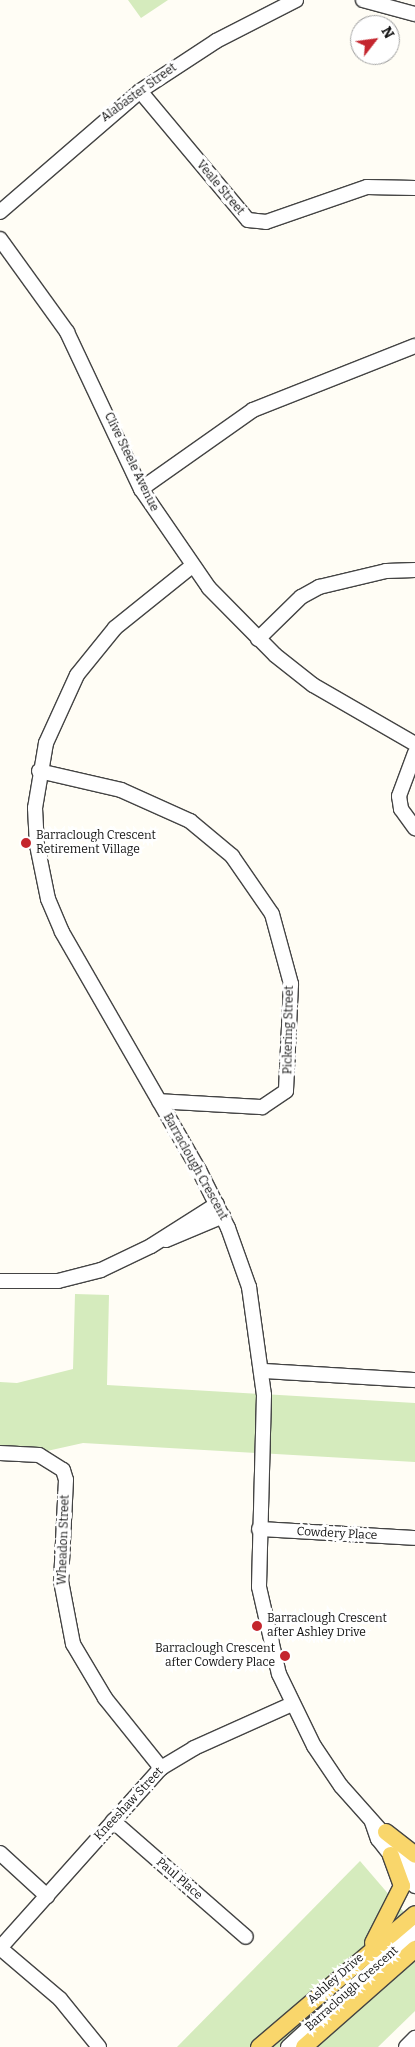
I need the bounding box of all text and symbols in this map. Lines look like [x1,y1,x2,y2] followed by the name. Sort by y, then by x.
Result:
[350,15,400,65] north arrow
[377,24,398,42] text: N
[98,61,180,125] street label: Alabaster Street
[193,158,247,218] street label: Veale Street
[101,410,161,514] street label: Clive Steele Avenue
[36,829,156,857] place label: Barraclough Crescent Retirement Village
[20,837,32,849] marker: Barraclough Crescent Retirement Village
[281,985,297,1075] street label: Pickering Street
[160,1111,230,1223] street label: Barraclough Crescent
[55,1494,73,1586] street label: Wheadon Street
[296,1525,378,1543] street label: Cowdery Place
[267,1612,387,1640] place label: Barraclough Crescent after Ashley Drive
[251,1620,263,1632] marker: Barraclough Crescent after Ashley Drive
[155,1642,275,1670] place label: Barraclough Crescent after Cowdery Place
[279,1650,291,1662] marker: Barraclough Crescent after Cowdery Place
[92,1765,166,1843] street label: Kneeshaw Street
[153,1855,205,1903] street label: Paul Place
[303,1944,401,2034] street label: Barraclough Crescent
[305,1951,367,2007] street label: Ashley Drive

